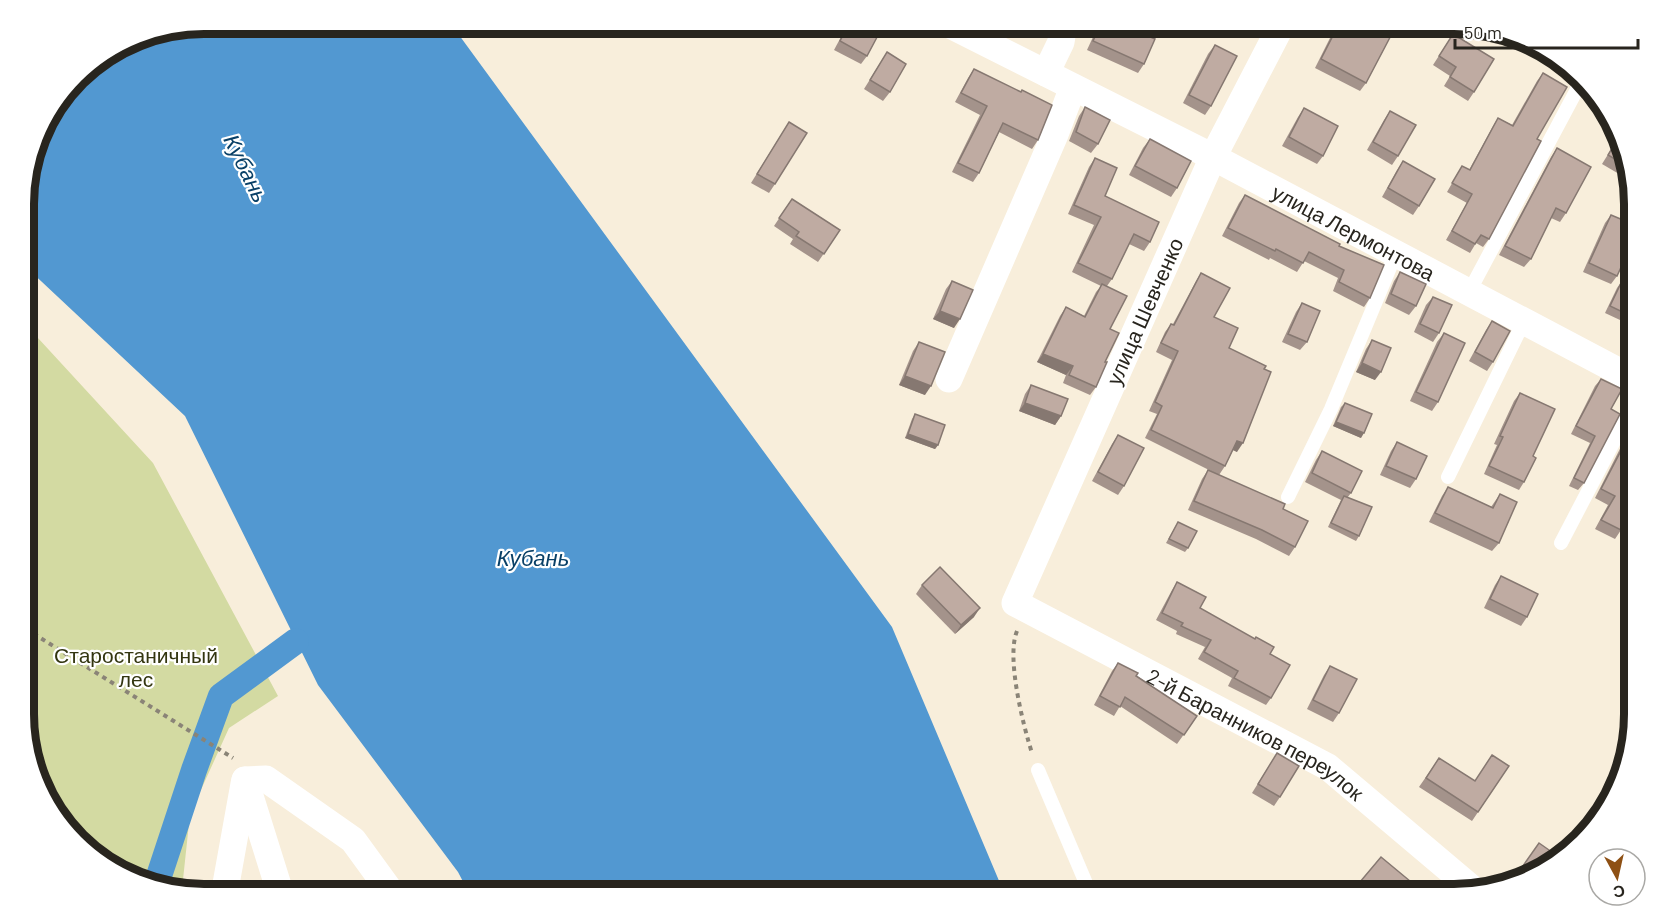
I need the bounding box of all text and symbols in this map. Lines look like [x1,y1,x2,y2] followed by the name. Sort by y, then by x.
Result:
[1455,12,1638,50] scale bar
[1464,21,1502,43] text: 50 m
[219,130,275,207] water label: Кубань
[1268,178,1440,285] street label: улица Лермонтова
[1100,234,1188,388] street label: улица Шевченко
[497,544,569,571] water label: Кубань
[54,642,218,691] park label: Старостаничный лес
[1143,662,1370,805] street label: 2-й Баранников переулок
[1587,847,1647,907] north arrow
[1612,882,1626,903] text: С

